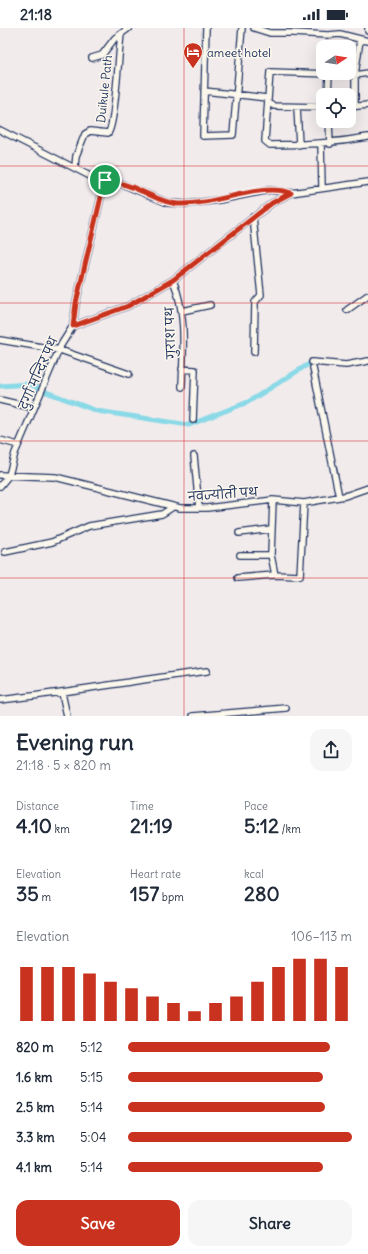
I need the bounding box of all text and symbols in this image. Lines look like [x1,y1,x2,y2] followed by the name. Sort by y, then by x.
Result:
[20,5,52,24] text: 21:18
[316,40,356,80] north arrow
[316,40,356,128] map controls
[182,41,204,69] hotel icon: ameet hotel
[207,45,271,60] place label: ameet hotel
[93,54,115,124] street label: Duikule Path
[316,88,356,128] button: locate
[88,163,122,197] pin
[94,169,116,191] icon: arrive
[162,305,179,360] street label: गुराश पथ
[14,333,63,413] street label: दुर्गा मन्दिर पथ
[187,483,260,504] street label: नवज्योती पथ
[16,728,134,756] text: Evening run
[310,729,352,771] button: share
[16,757,111,774] text: 21:18 · 5 × 820 m
[16,799,59,813] text: Distance
[130,799,154,813] text: Time
[244,799,268,813] text: Pace
[16,813,52,838] text: 4.10
[130,813,173,838] text: 21:19
[244,813,279,838] text: 5:12
[52,822,70,836] text: km
[279,822,301,836] text: /km
[16,867,61,881] text: Elevation
[130,867,181,881] text: Heart rate
[244,867,264,881] text: kcal
[16,881,39,906] text: 35
[130,881,159,906] text: 157
[244,881,280,906] text: 280
[39,890,51,904] text: m
[159,890,184,904] text: bpm
[16,928,69,945] text: Elevation
[291,928,352,945] text: 106–113 m
[16,1039,54,1056] text: 820 m
[80,1039,103,1056] text: 5:12
[16,1069,52,1086] text: 1.6 km
[80,1069,103,1086] text: 5:15
[16,1099,54,1116] text: 2.5 km
[80,1099,103,1116] text: 5:14
[16,1129,55,1146] text: 3.3 km
[80,1129,106,1146] text: 5:04
[16,1159,52,1176] text: 4.1 km
[80,1159,103,1176] text: 5:14
[16,1200,180,1246] button: Save
[188,1200,352,1246] button: Share

